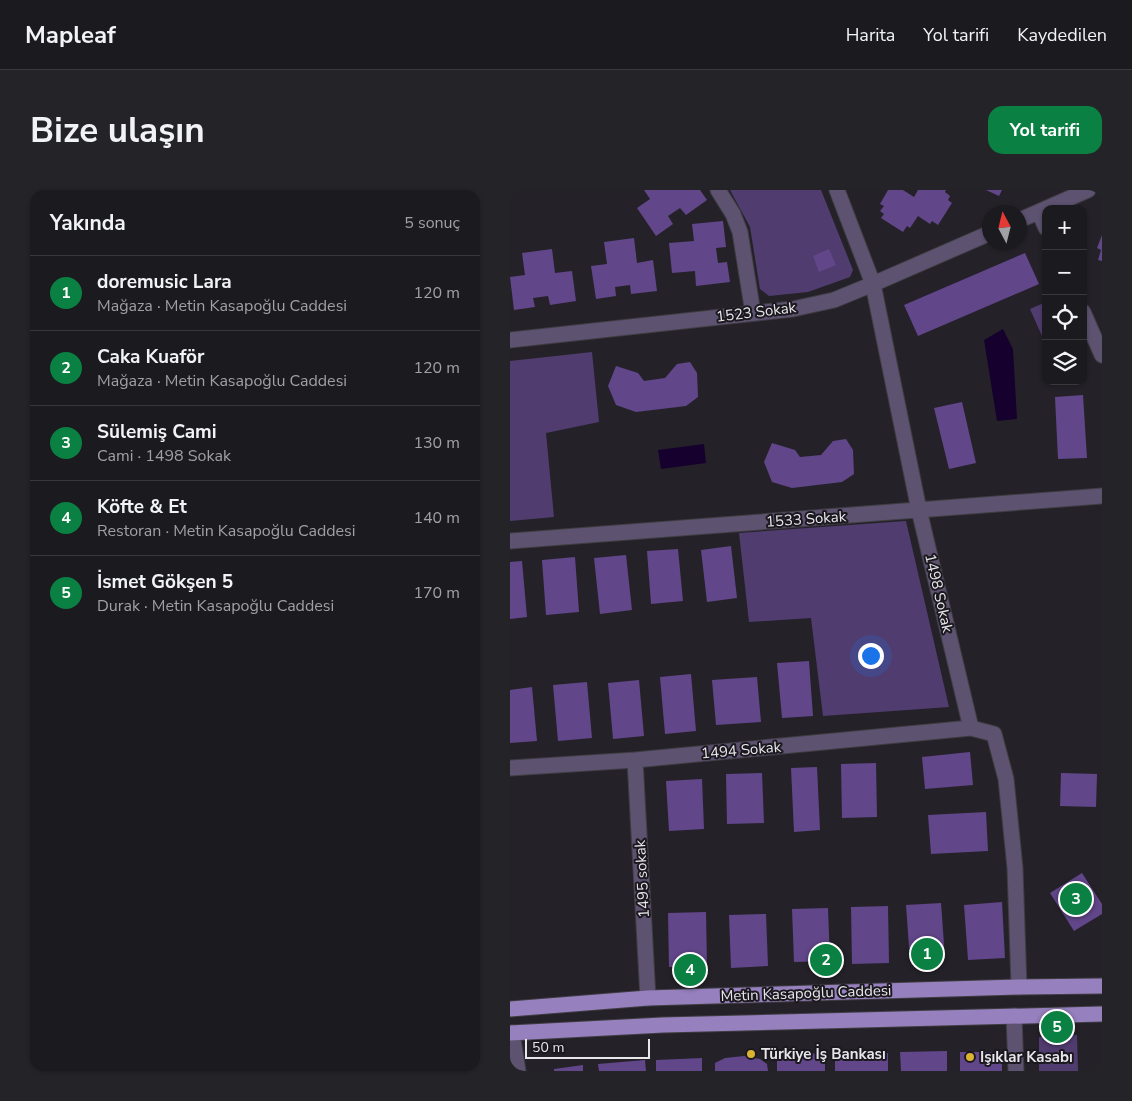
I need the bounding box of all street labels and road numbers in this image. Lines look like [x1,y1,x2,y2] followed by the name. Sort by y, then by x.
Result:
[715,297,798,327] street label: 1523 Sokak
[765,506,847,532] street label: 1533 Sokak
[920,552,958,635] street label: 1498 Sokak
[700,736,782,763] street label: 1494 Sokak
[630,839,654,919] street label: 1495 sokak
[720,980,892,1006] street label: Metin Kasapoğlu Caddesi

